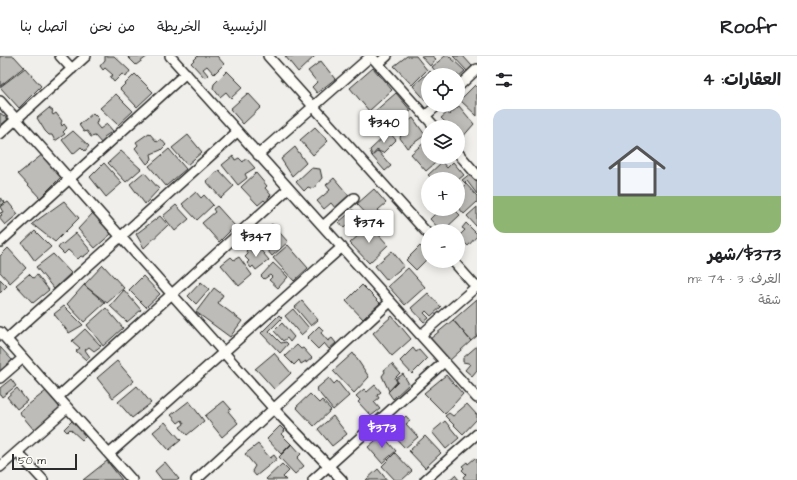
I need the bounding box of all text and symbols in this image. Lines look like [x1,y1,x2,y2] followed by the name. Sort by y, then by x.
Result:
[720,14,777,41] text: Roofr
[20,17,67,37] text: اتصل بنا
[89,17,135,37] text: من نحن
[157,17,201,37] text: الخريطة
[223,17,267,37] text: الرئيسية
[421,68,465,268] map controls
[421,68,465,112] button: locate
[703,68,781,92] text: العقارات: 4
[493,69,515,91] icon: filters
[360,110,408,144] pin: $340
[369,114,399,132] text: $340
[421,120,465,164] button: layers
[601,135,673,207] icon: home
[421,172,465,216] button: +
[345,210,393,244] pin: $374
[354,214,384,232] text: $374
[232,224,280,258] pin: $347
[421,224,465,268] button: −
[241,228,271,246] text: $347
[708,243,781,267] text: $373/شهر
[688,270,781,288] text: الغرف: 3 · 74 m²
[758,291,781,309] text: شقة
[358,415,406,449] pin: $373
[368,419,396,437] text: $373
[12,452,77,471] scale bar
[18,453,46,468] text: 50 m

